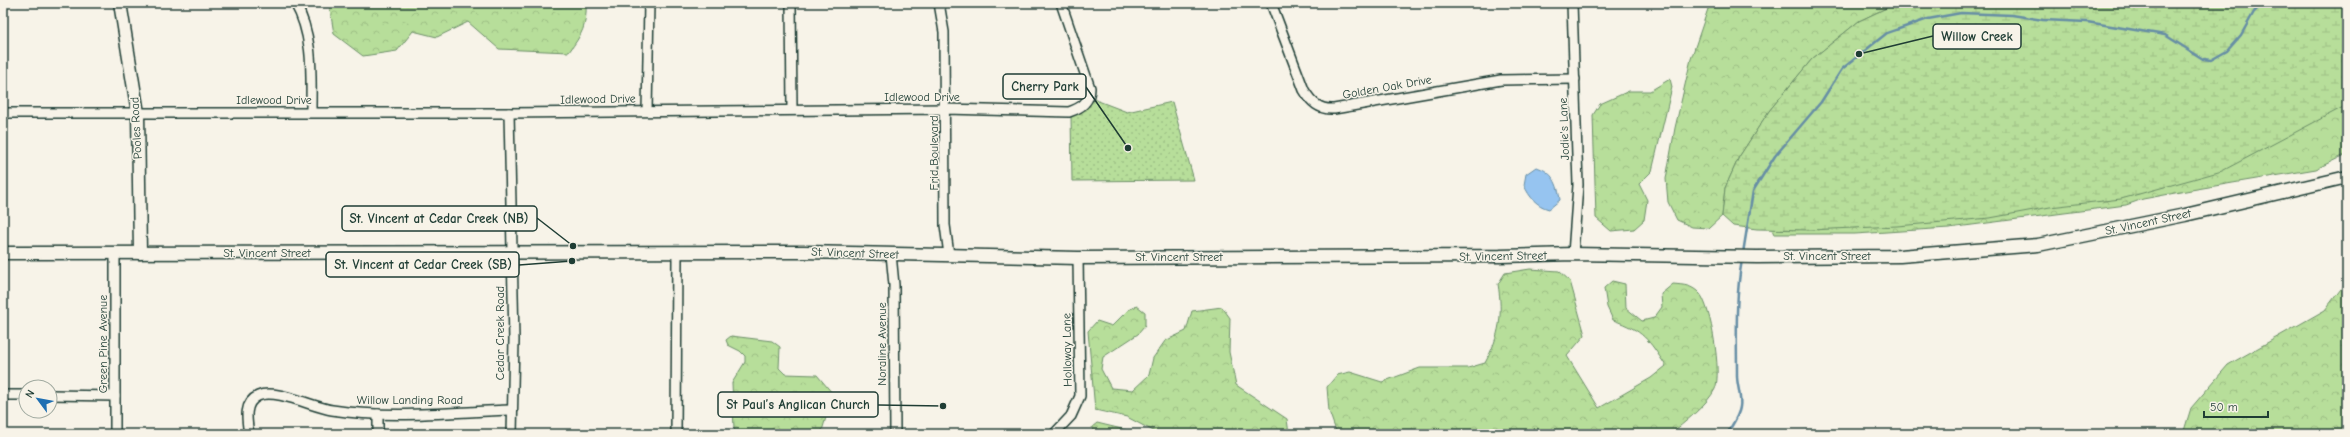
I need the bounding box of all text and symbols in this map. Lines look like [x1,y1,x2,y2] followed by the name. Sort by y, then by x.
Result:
[1933,24,2021,49] callout: Willow Creek
[1941,29,2013,44] text: Willow Creek
[1341,72,1433,102] street label: Golden Oak Drive
[1003,74,1086,99] callout: Cherry Park
[1011,79,1079,94] text: Cherry Park
[884,90,960,104] street label: Idlewood Drive
[560,91,636,107] street label: Idlewood Drive
[236,93,312,107] street label: Idlewood Drive
[127,96,145,160] street label: Pooles Road
[1556,97,1572,161] street label: Jodie's Lane
[927,115,941,191] street label: Frid Boulevard
[342,206,537,231] callout: St. Vincent at Cedar Creek (NB)
[2104,206,2193,238] street label: St. Vincent Street
[349,211,529,226] text: St. Vincent at Cedar Creek (NB)
[811,244,900,262] street label: St. Vincent Street
[223,246,311,260] street label: St. Vincent Street
[1459,248,1547,264] street label: St. Vincent Street
[1783,249,1871,263] street label: St. Vincent Street
[1135,250,1223,264] street label: St. Vincent Street
[326,252,519,277] callout: St. Vincent at Cedar Creek (SB)
[334,257,512,272] text: St. Vincent at Cedar Creek (SB)
[493,286,507,380] street label: Cedar Creek Road
[96,295,110,393] street label: Green Pine Avenue
[875,302,889,386] street label: Noraline Avenue
[1059,313,1075,387] street label: Holloway Lane
[18,379,58,419] north arrow
[23,387,37,400] text: N
[718,392,878,417] callout: St Paul’s Anglican Church
[357,393,463,407] street label: Willow Landing Road
[2204,393,2268,419] scale bar
[726,397,870,412] text: St Paul’s Anglican Church
[2210,400,2238,414] text: 50 m

